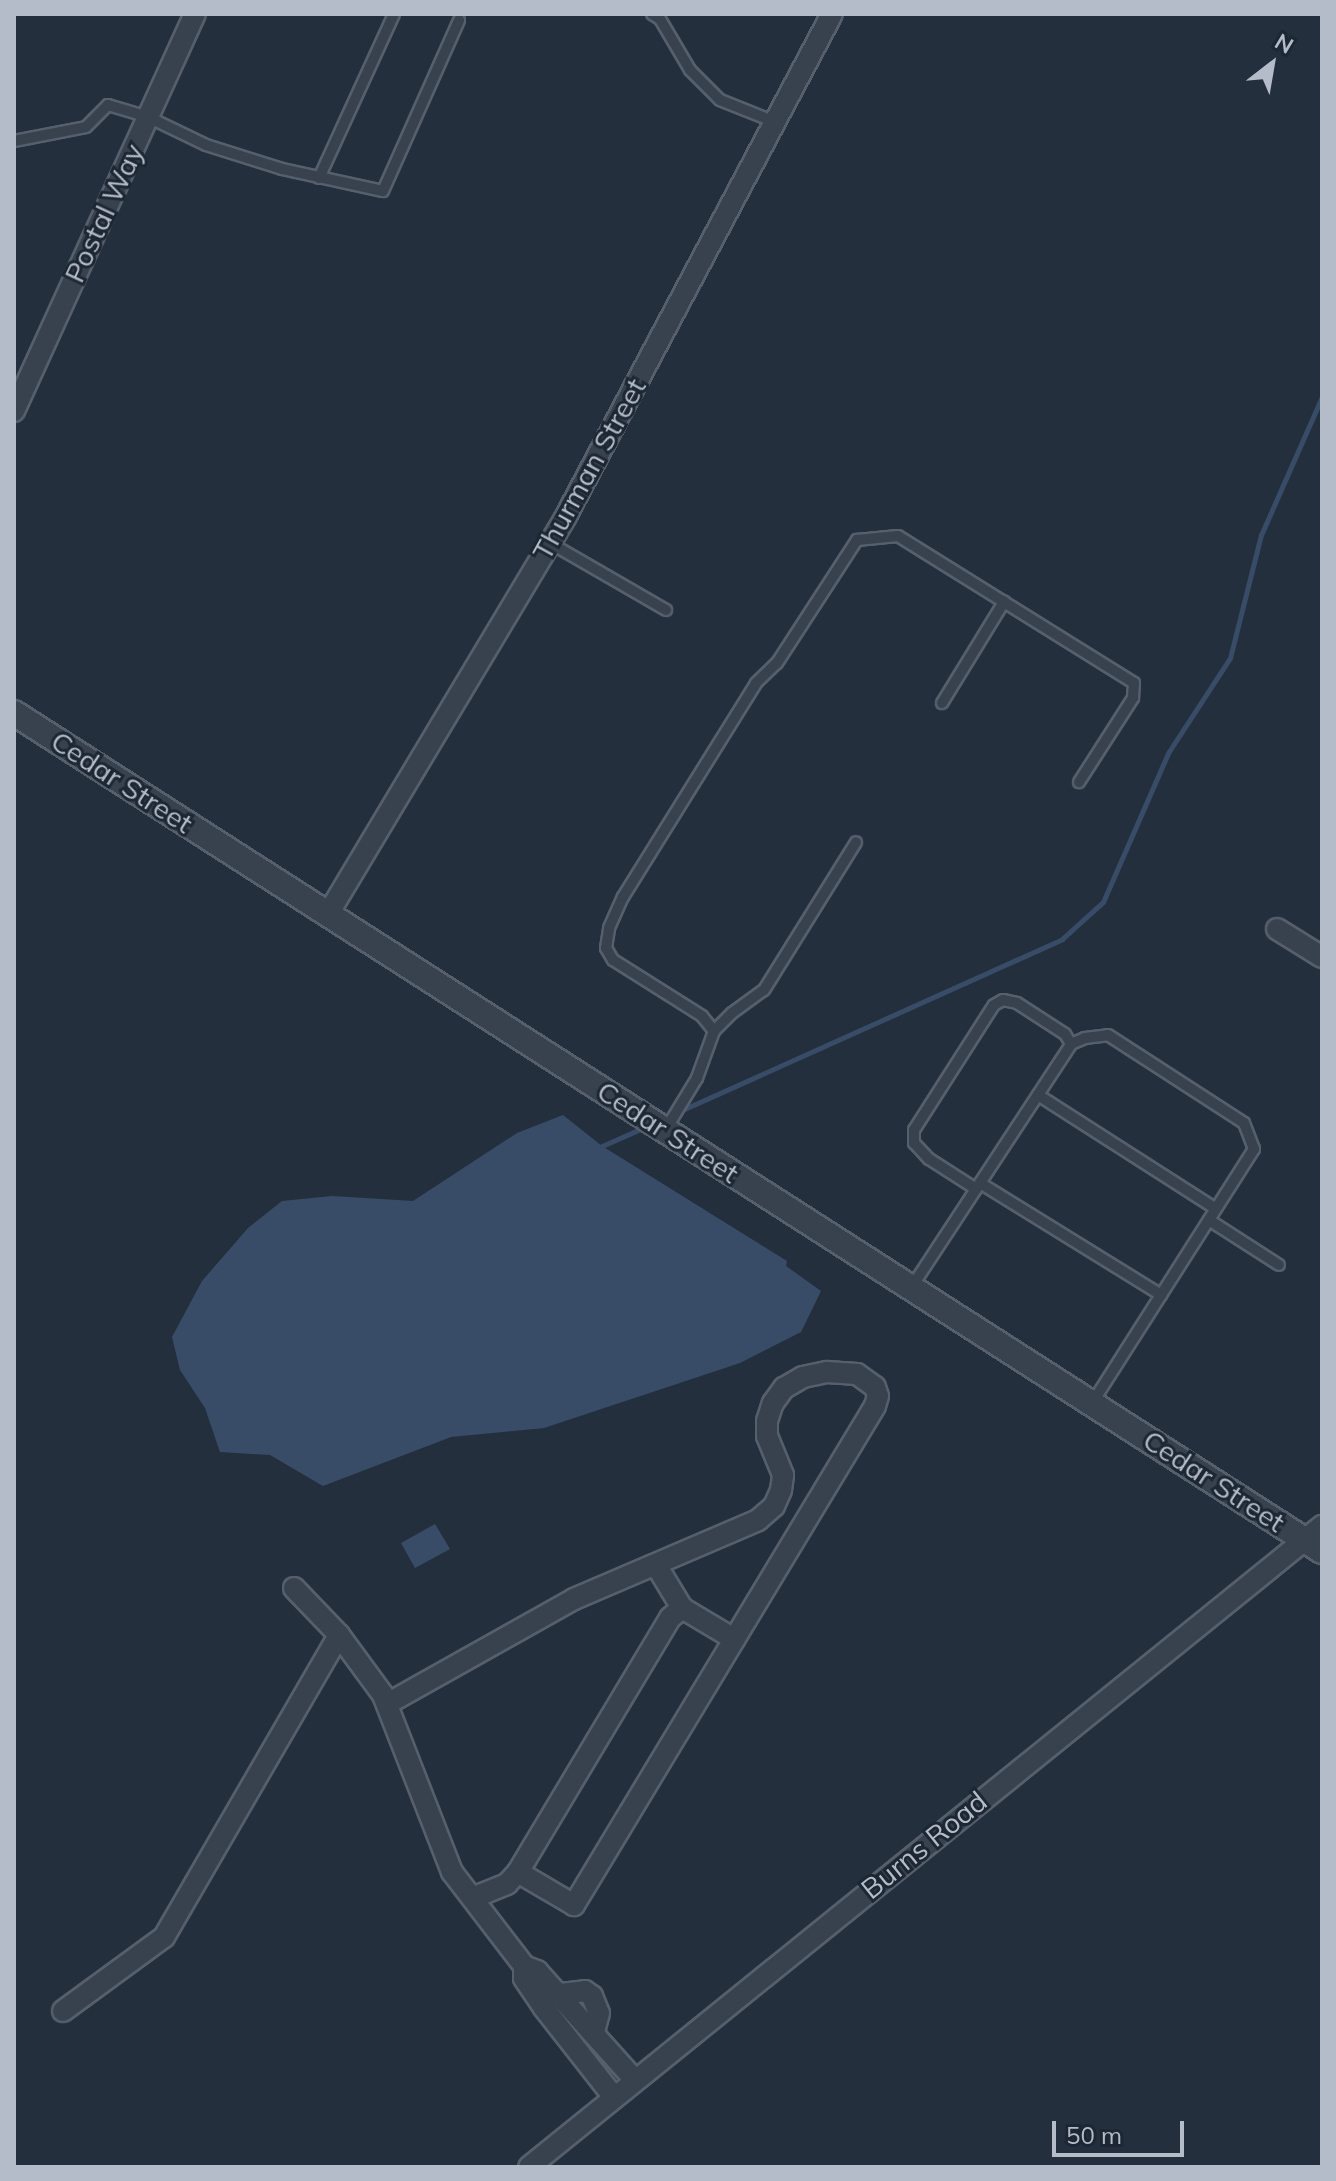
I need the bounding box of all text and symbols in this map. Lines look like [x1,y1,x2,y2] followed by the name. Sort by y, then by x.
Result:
[1232,24,1312,104] north arrow
[1270,27,1299,60] text: N
[57,138,151,288] street label: Postal Way
[525,372,653,566] street label: Thurman Street
[45,724,199,840] street label: Cedar Street
[591,1074,745,1190] street label: Cedar Street
[1137,1423,1291,1539] street label: Cedar Street
[855,1784,993,1906] street label: Burns Road
[1056,2105,1188,2155] scale bar
[1066,2120,1122,2150] text: 50 m

